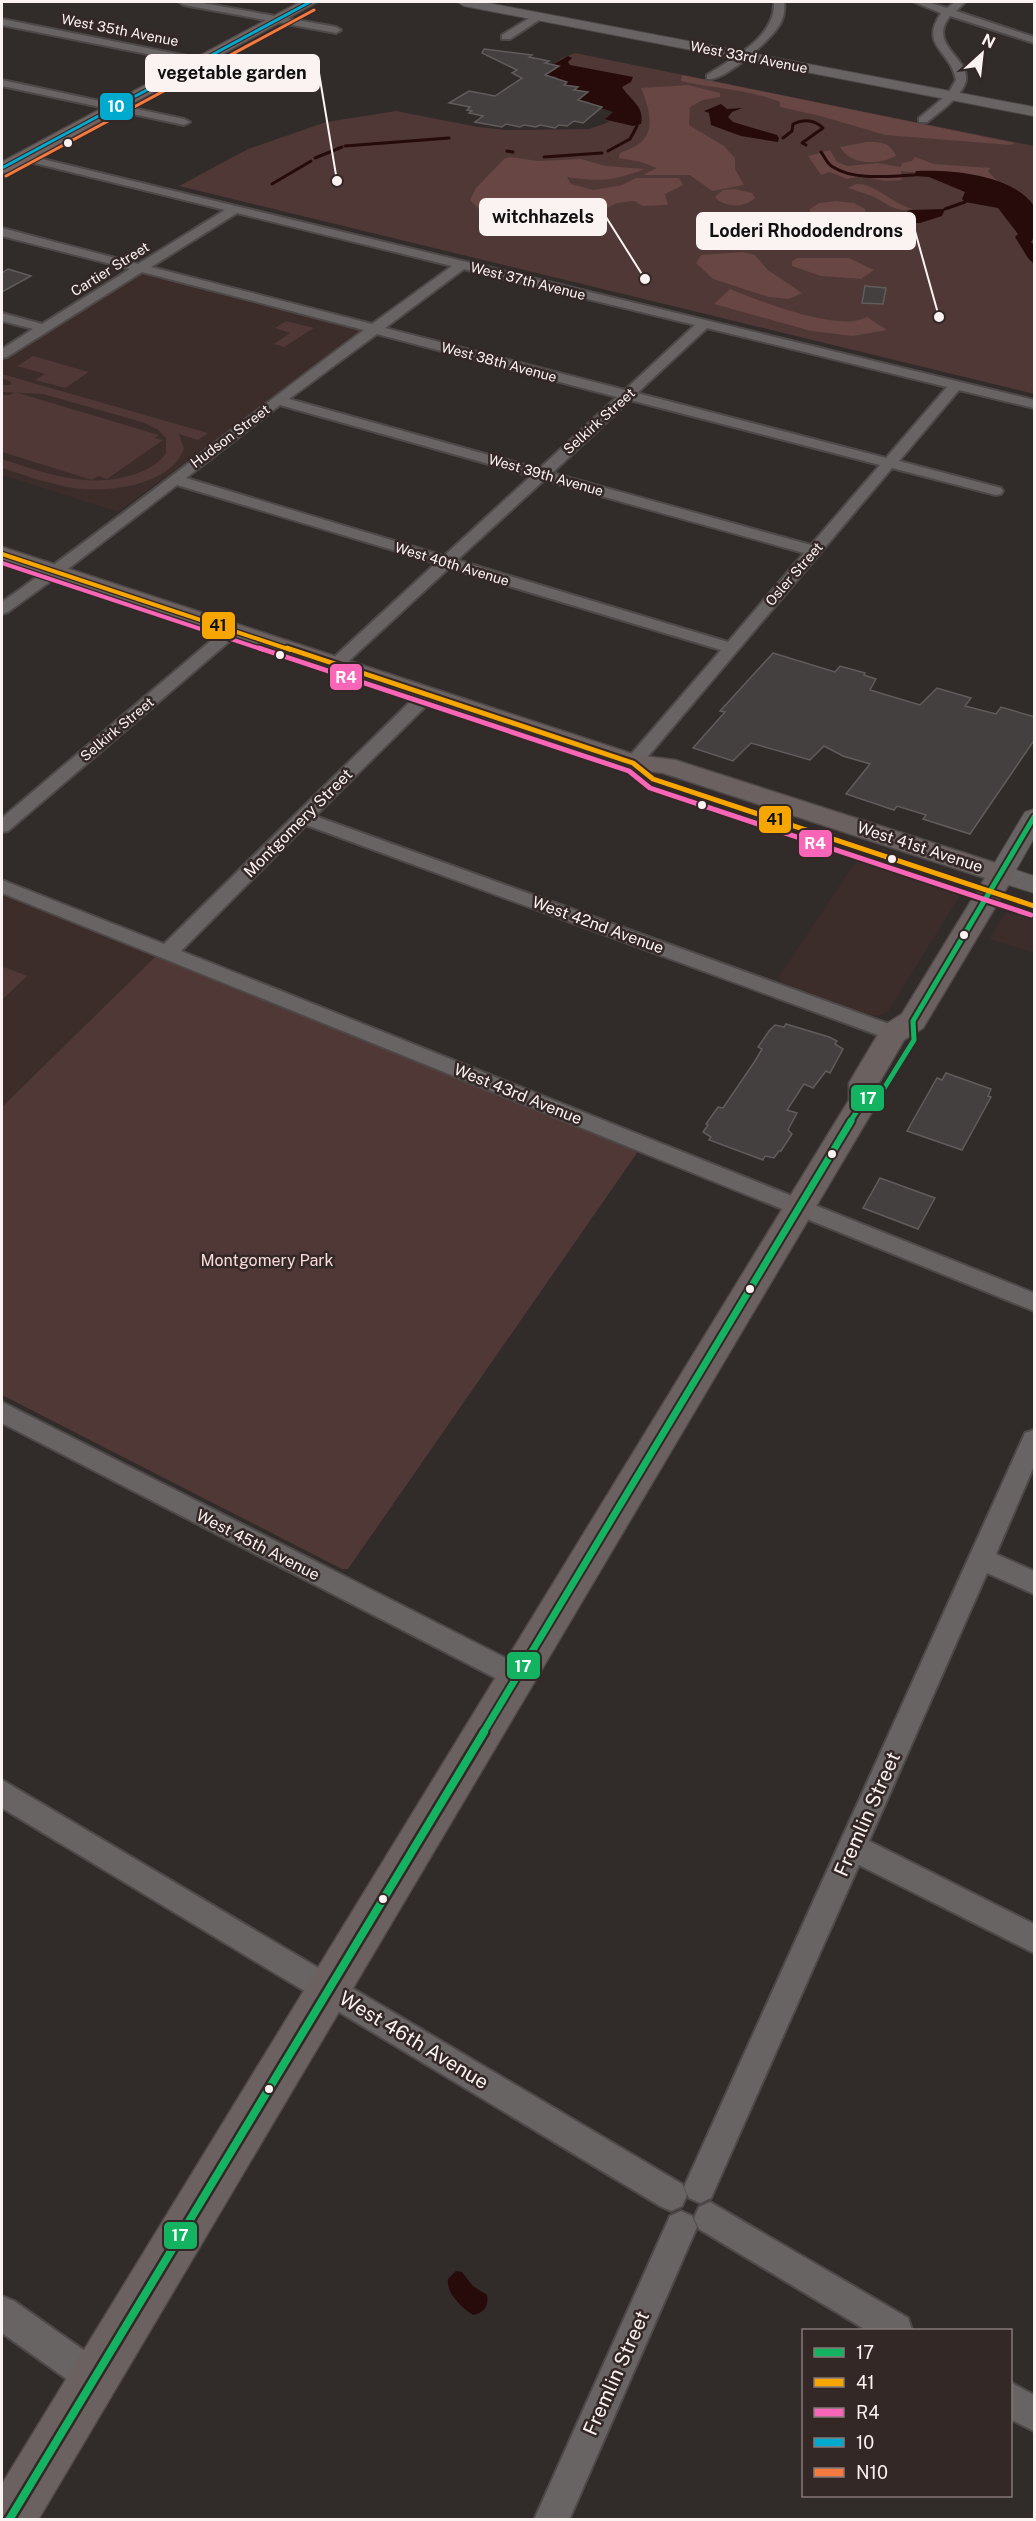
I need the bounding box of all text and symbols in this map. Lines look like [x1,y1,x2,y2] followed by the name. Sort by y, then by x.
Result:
[60,11,180,49] street label: West 35th Avenue
[952,24,1012,84] north arrow
[979,30,998,52] text: N
[689,38,809,76] street label: West 33rd Avenue
[146,55,319,91] callout: vegetable garden
[157,62,307,83] text: vegetable garden
[99,92,134,121] line badge: 10
[107,97,125,116] text: 10
[62,137,74,149] unlabelled marker
[480,199,606,235] callout: witchhazels
[492,206,594,227] text: witchhazels
[697,213,915,249] callout: Loderi Rhododendrons
[709,220,903,241] text: Loderi Rhododendrons
[68,239,152,299] street label: Cartier Street
[469,259,587,303] street label: West 37th Avenue
[439,339,559,385] street label: West 38th Avenue
[560,385,638,457] street label: Selkirk Street
[187,401,273,471] street label: Hudson Street
[487,451,605,499] street label: West 39th Avenue
[393,539,511,589] street label: West 40th Avenue
[762,539,826,609] street label: Osler Street
[201,611,236,640] line badge: 41
[209,616,227,635] text: 41
[274,649,286,661] unlabelled marker
[329,663,363,691] line badge: R4
[335,668,357,687] text: R4
[77,694,157,764] street label: Selkirk Street
[240,765,356,881] street label: Montgomery Street
[696,799,708,811] unlabelled marker
[758,805,792,834] line badge: 41
[766,810,784,829] text: 41
[855,818,985,876] street label: West 41st Avenue
[798,829,833,858] line badge: R4
[804,834,826,853] text: R4
[886,853,898,865] unlabelled marker
[530,892,666,958] street label: West 42nd Avenue
[958,929,970,941] unlabelled marker
[451,1060,585,1128] street label: West 43rd Avenue
[850,1084,885,1112] line badge: 17
[860,1089,876,1108] text: 17
[826,1148,838,1160] unlabelled marker
[200,1251,334,1270] park label: Montgomery Park
[744,1283,756,1295] unlabelled marker
[193,1506,323,1584] street label: West 45th Avenue
[506,1651,541,1680] line badge: 17
[515,1657,531,1676] text: 17
[829,1748,905,1880] street label: Fremlin Street
[377,1893,389,1905] unlabelled marker
[335,1986,493,2094] street label: West 46th Avenue
[263,2083,275,2095] unlabelled marker
[163,2221,198,2250] line badge: 17
[172,2226,188,2245] text: 17
[578,2307,654,2439] street label: Fremlin Street
[802,2329,1012,2497] legend
[856,2342,874,2363] text: 17
[856,2372,875,2393] text: 41
[856,2402,880,2423] text: R4
[856,2432,874,2453] text: 10
[856,2462,888,2483] text: N10

